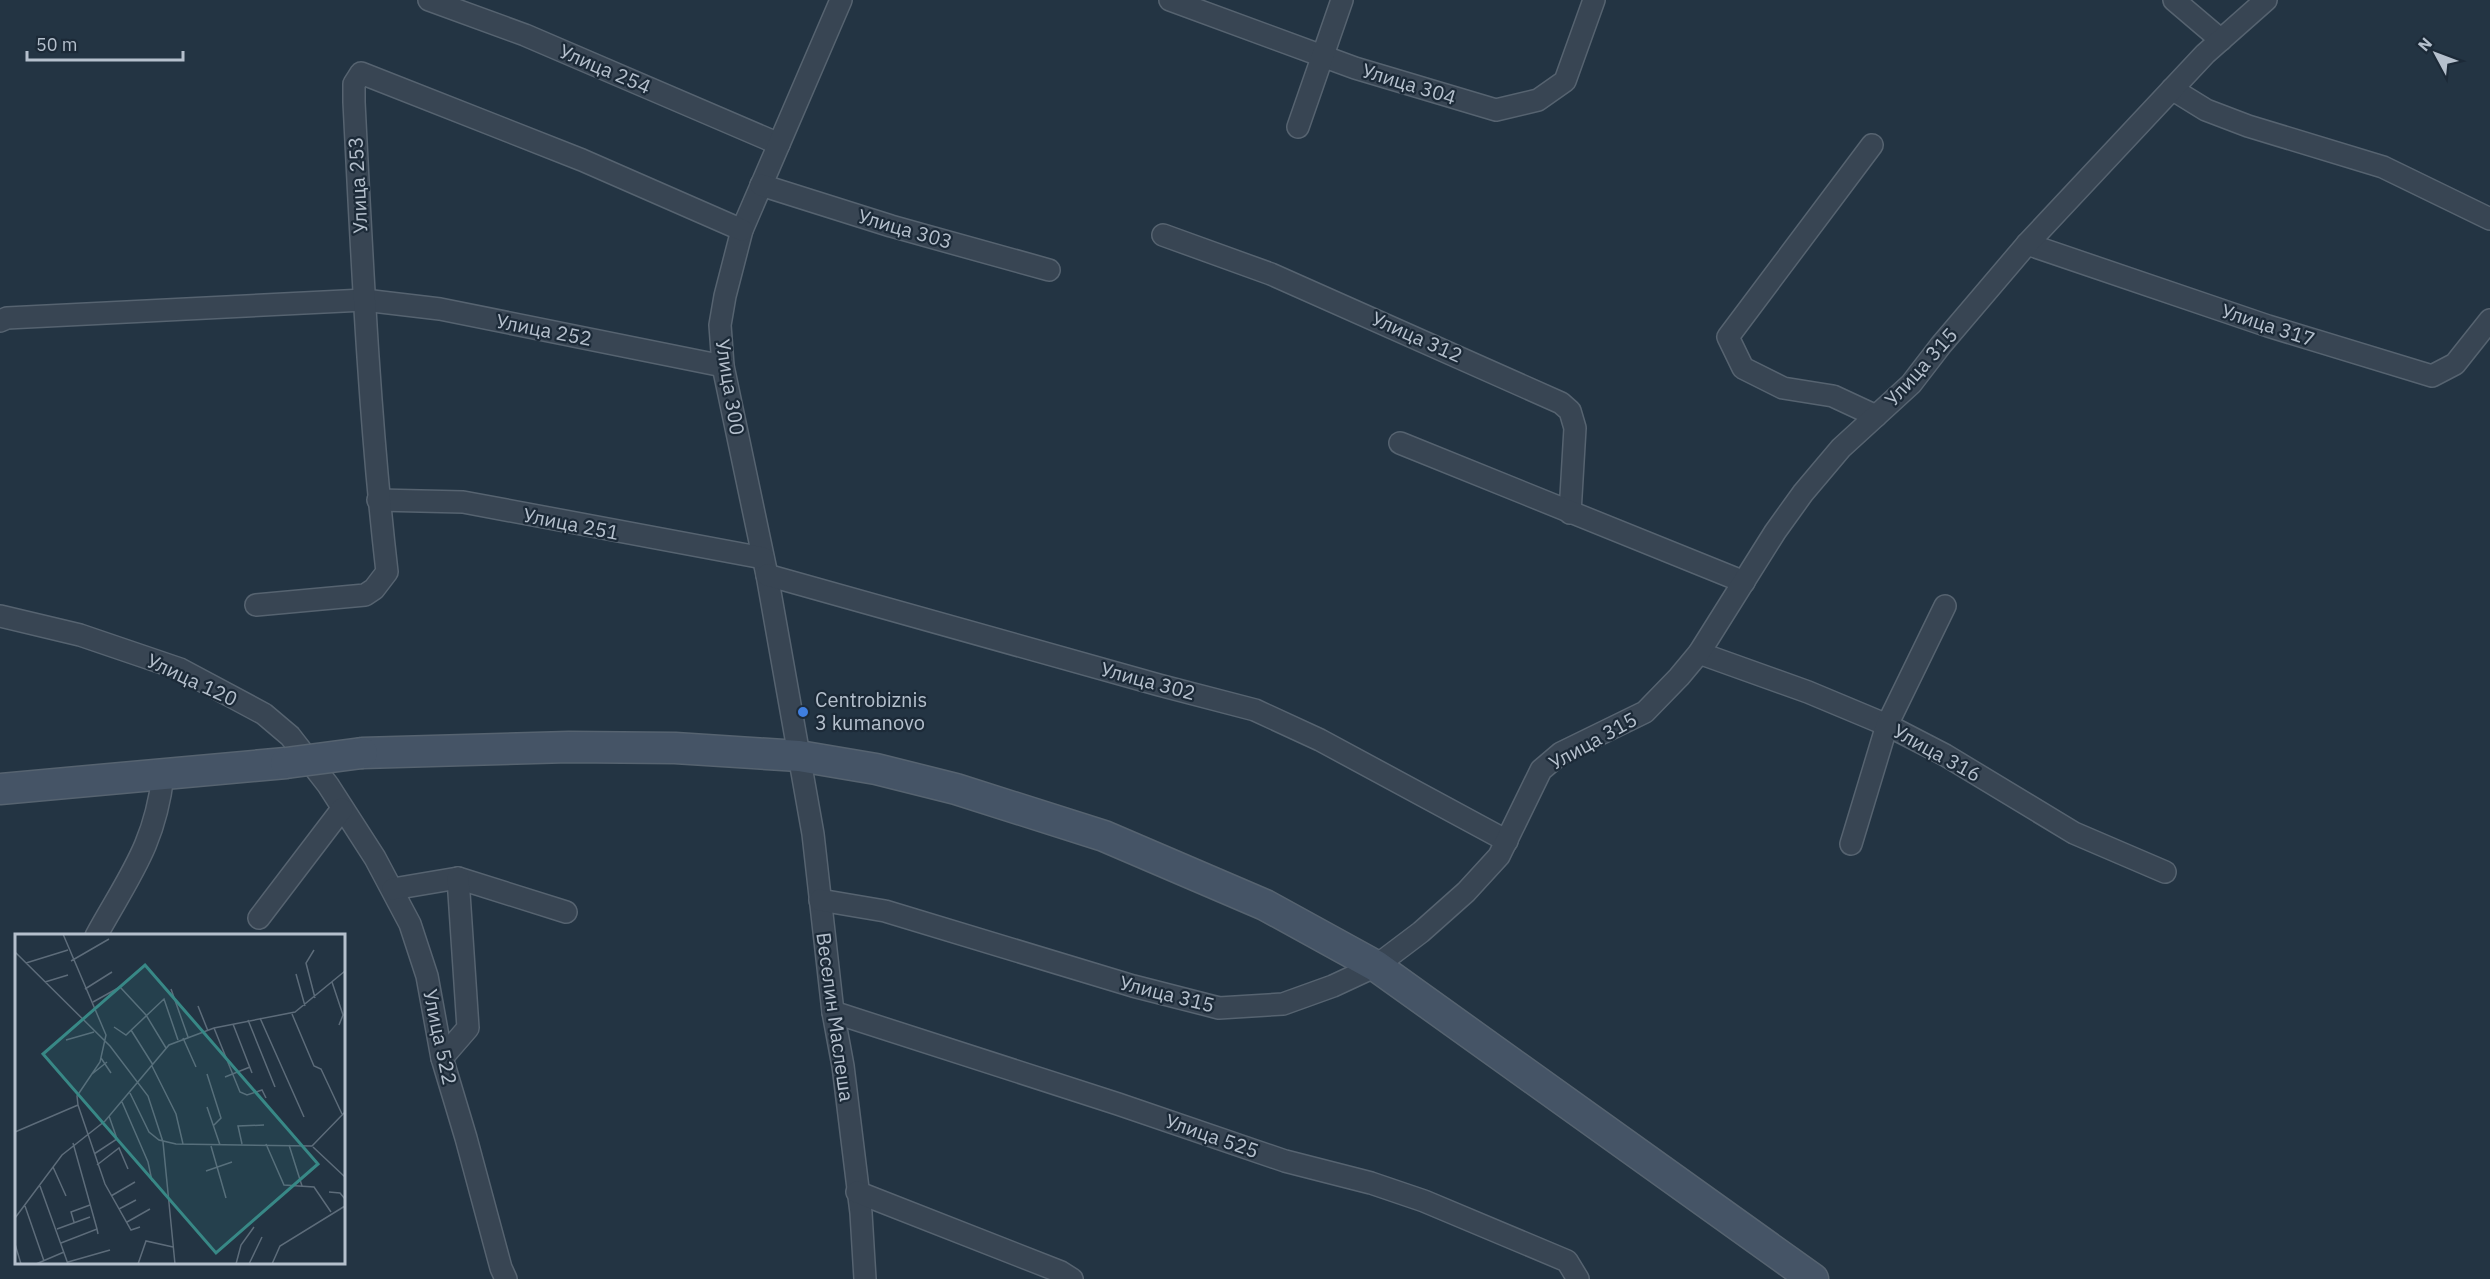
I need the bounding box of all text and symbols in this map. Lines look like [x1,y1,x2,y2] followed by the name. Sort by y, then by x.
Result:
[27,24,183,62] scale bar
[2406,24,2466,84] north arrow
[36,33,78,56] text: 50 m
[2413,33,2436,55] text: N
[555,37,655,100] street label: Улица 254
[1359,56,1460,111] street label: Улица 304
[341,136,374,234] street label: Улица 253
[855,202,956,255] street label: Улица 303
[2218,297,2319,352] street label: Улица 317
[1367,304,1467,369] street label: Улица 312
[494,307,594,352] street label: Улица 252
[1878,322,1963,412] street label: Улица 315
[710,337,751,437] street label: Улица 300
[521,501,621,546] street label: Улица 251
[142,647,242,712] street label: Улица 120
[1098,655,1199,706] street label: Улица 302
[815,686,927,736] place label: Centrobiznis 3 kumanovo
[796,705,810,719] marker: Centrobiznis 3 kumanovo
[1544,705,1642,776] street label: Улица 315
[1888,717,1986,788] street label: Улица 316
[810,931,861,1103] street label: Веселин Маслеша
[15,934,345,1264] inset map
[1117,969,1218,1018] street label: Улица 315
[417,987,464,1087] street label: Улица 522
[1162,1107,1262,1164] street label: Улица 525

